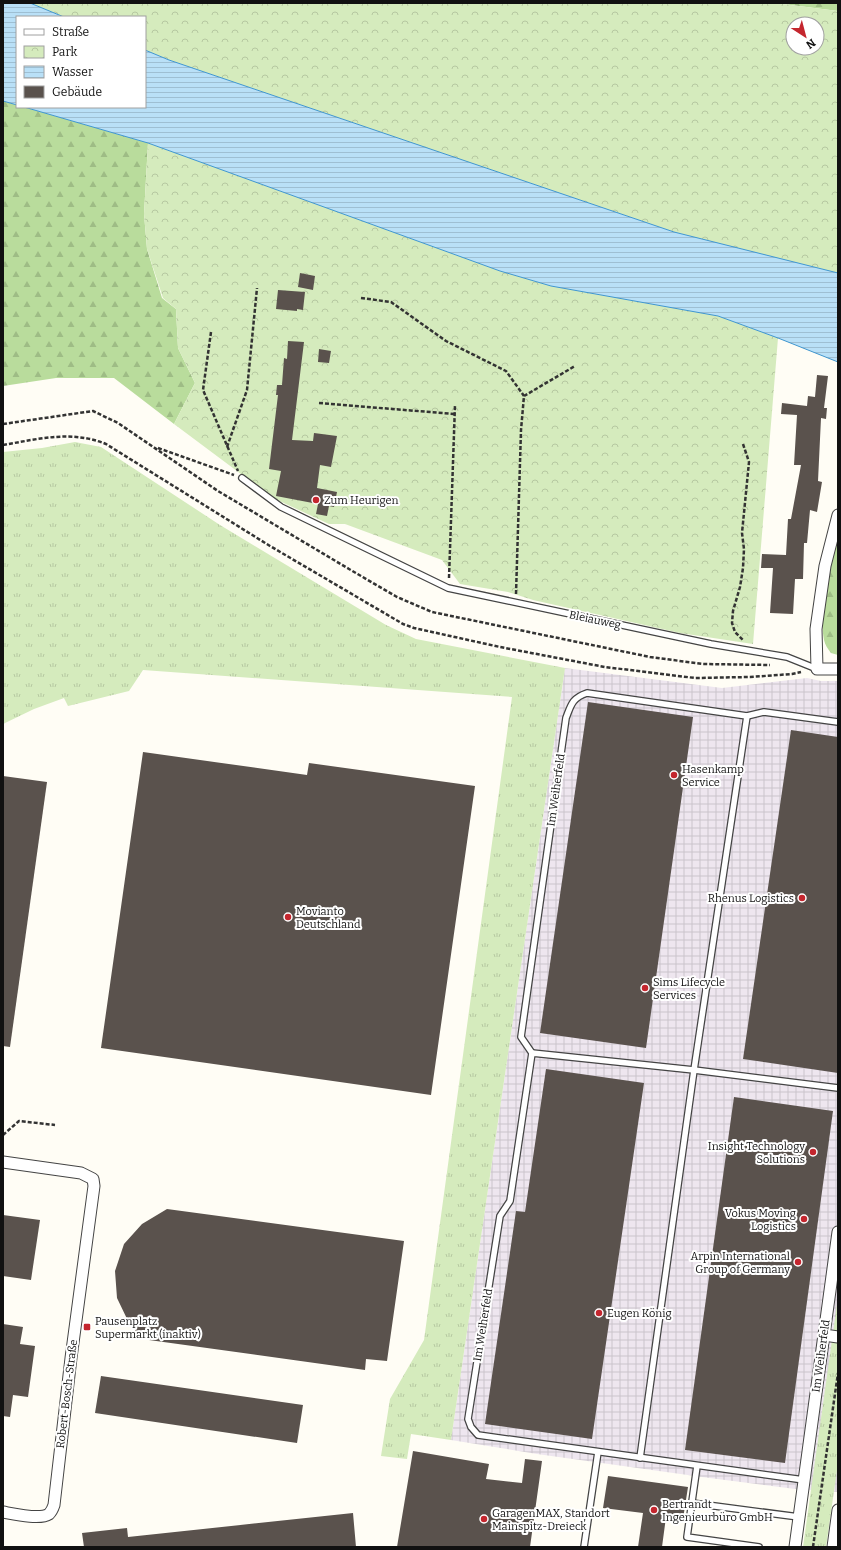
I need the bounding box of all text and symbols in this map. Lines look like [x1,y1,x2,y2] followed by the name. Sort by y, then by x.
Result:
[16,16,146,108] legend
[785,16,825,56] north arrow
[52,25,89,39] text: Straße
[803,36,818,52] text: N
[52,45,78,59] text: Park
[52,65,94,79] text: Wasser
[52,85,102,99] text: Gebäude
[324,494,398,507] place label: Zum Heurigen
[311,495,321,505] marker: Zum Heurigen
[568,608,622,632] street label: Bleiauweg
[544,752,568,827] street label: Im Weiherfeld
[682,763,744,789] place label: Hasenkamp Service
[669,770,679,780] marker: Hasenkamp Service
[708,892,794,905] place label: Rhenus Logistics
[797,893,807,903] marker: Rhenus Logistics
[296,905,361,931] place label: Movianto Deutschland
[283,912,293,922] marker: Movianto Deutschland
[653,976,725,1002] place label: Sims Lifecycle Services
[640,983,650,993] marker: Sims Lifecycle Services
[708,1140,805,1166] place label: Insight Technology Solutions
[808,1147,818,1157] marker: Insight Technology Solutions
[725,1207,796,1233] place label: Vokus Moving Logistics
[799,1214,809,1224] marker: Vokus Moving Logistics
[691,1250,790,1276] place label: Arpin International Group of Germany
[793,1257,803,1267] marker: Arpin International Group of Germany
[471,1287,495,1362] street label: Im Weiherfeld
[607,1307,672,1320] place label: Eugen König
[594,1308,604,1318] marker: Eugen König
[95,1315,201,1341] place label: Pausenplatz Supermarkt (inaktiv)
[809,1318,833,1393] street label: Im Weiherfeld
[82,1322,92,1332] marker: Pausenplatz Supermarkt (inaktiv)
[54,1339,80,1449] street label: Robert-Bosch-Straße
[662,1498,773,1524] place label: Bertrandt Ingenieurbüro GmbH
[649,1505,659,1515] marker: Bertrandt Ingenieurbüro GmbH
[492,1507,610,1533] place label: GaragenMAX, Standort Mainspitz-Dreieck
[479,1514,489,1524] marker: GaragenMAX, Standort Mainspitz-Dreieck

